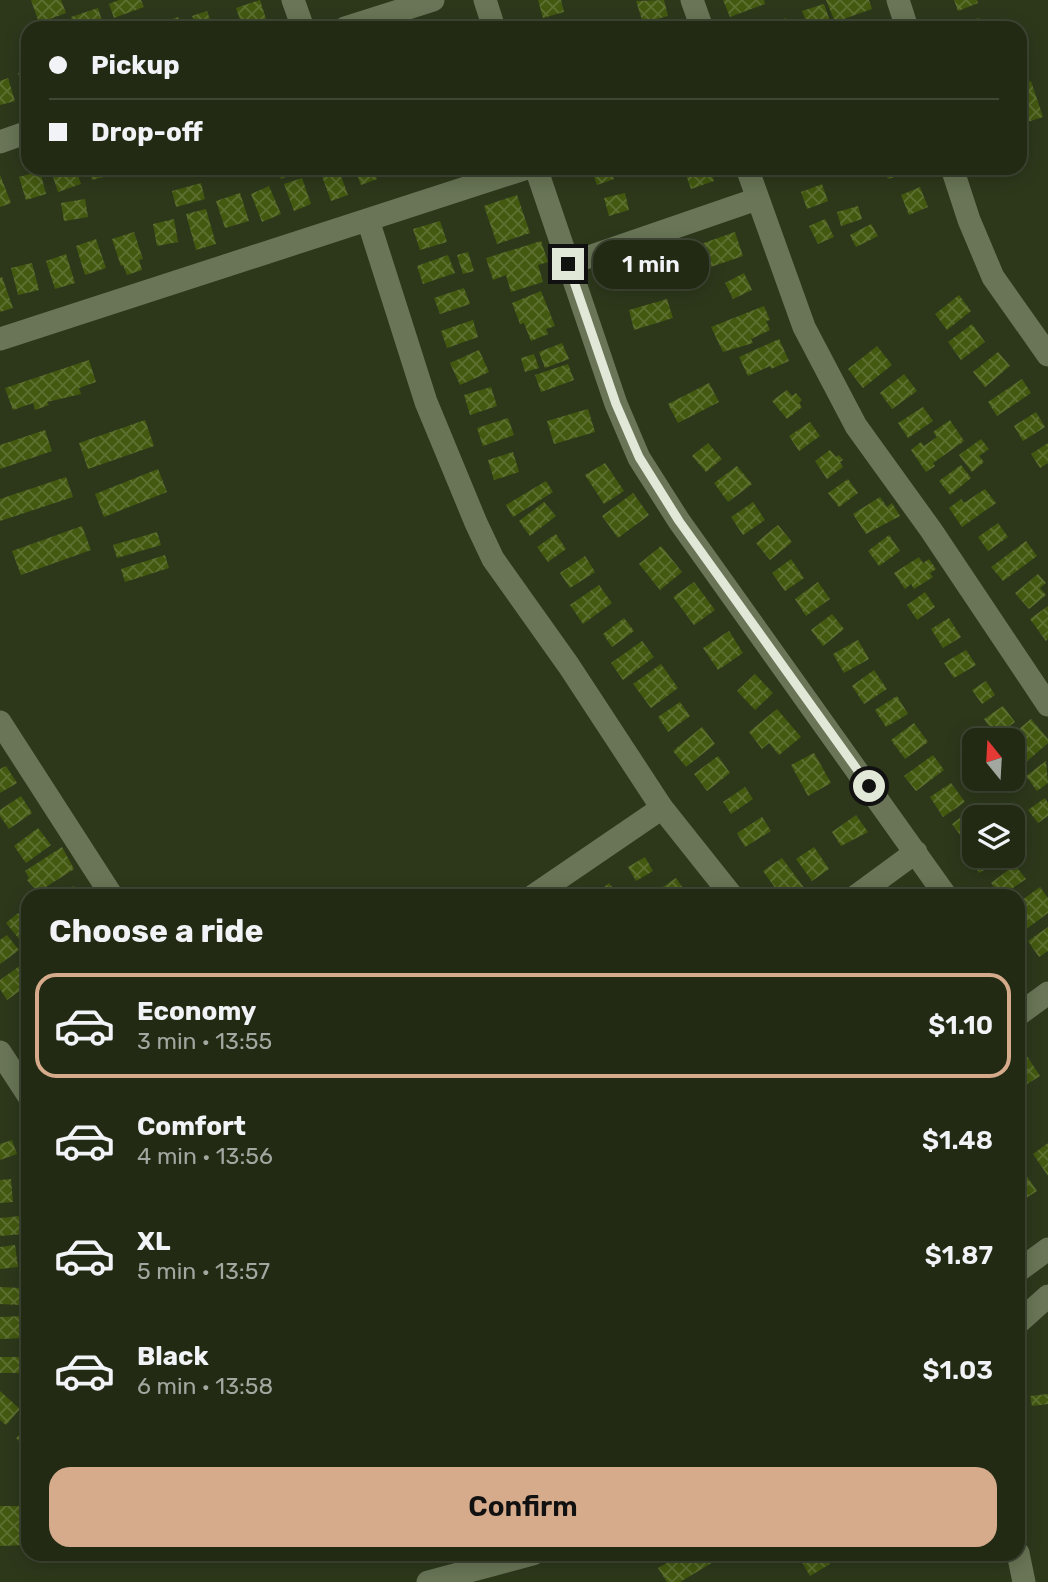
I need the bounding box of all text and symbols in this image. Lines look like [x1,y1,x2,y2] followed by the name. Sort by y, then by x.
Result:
[91,50,180,81] text: Pickup
[91,117,203,148] text: Drop-off
[592,240,708,288] callout: 1 min
[552,248,584,280] route end
[622,250,680,278] text: 1 min
[962,728,1026,791] north arrow
[962,728,1025,868] map controls
[853,770,885,802] route start
[962,805,1025,868] button: layers
[49,912,263,950] text: Choose a ride
[53,994,116,1057] icon: car
[137,996,256,1027] text: Economy
[928,1010,993,1041] text: $1.10
[137,1027,272,1055] text: 3 min · 13:55
[53,1109,116,1172] icon: car
[137,1111,246,1142] text: Comfort
[922,1125,993,1156] text: $1.48
[137,1142,273,1170] text: 4 min · 13:56
[53,1224,116,1287] icon: car
[137,1226,170,1257] text: XL
[925,1240,993,1271] text: $1.87
[137,1257,270,1285] text: 5 min · 13:57
[53,1339,116,1402] icon: car
[137,1341,209,1372] text: Black
[922,1355,993,1386] text: $1.03
[137,1372,273,1400] text: 6 min · 13:58
[49,1467,997,1547] button: Confirm

